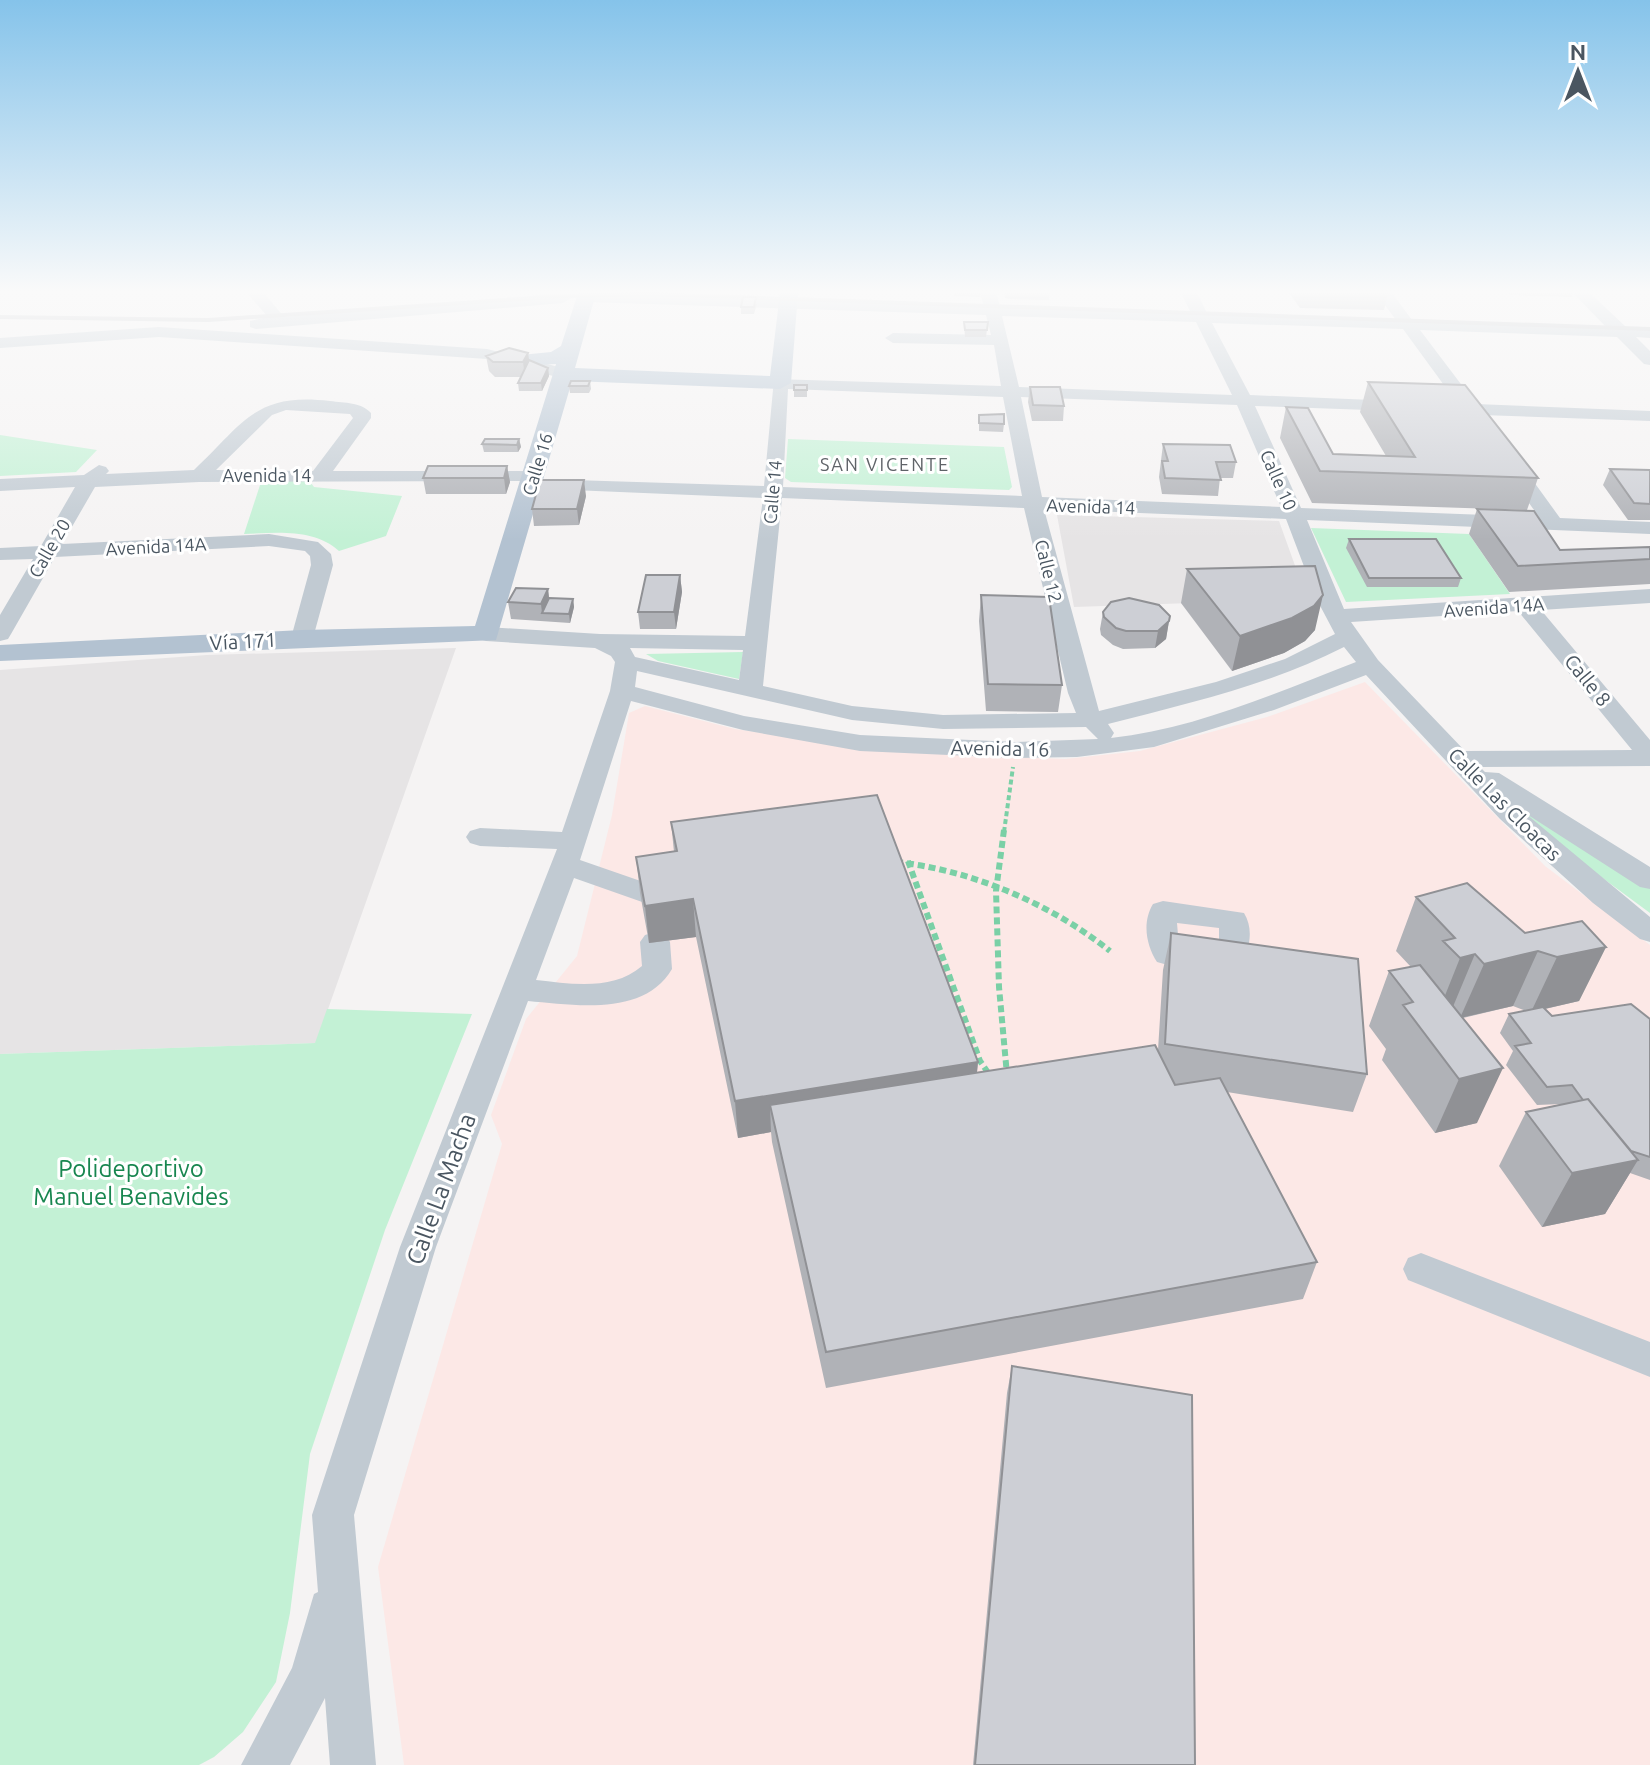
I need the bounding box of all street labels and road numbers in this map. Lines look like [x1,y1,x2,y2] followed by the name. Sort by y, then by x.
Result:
[518,430,556,498] street label: Calle 16
[1257,447,1301,513] street label: Calle 10
[759,459,785,525] street label: Calle 14
[222,465,312,485] street label: Avenida 14
[1046,494,1136,518] street label: Avenida 14
[24,515,74,581] street label: Calle 20
[105,533,207,559] street label: Avenida 14A
[1032,537,1066,605] street label: Calle 12
[1443,593,1545,620] street label: Avenida 14A
[209,628,277,654] street label: Vía 171
[1560,649,1616,711] street label: Calle 8
[950,736,1050,760] street label: Avenida 16
[1444,743,1566,865] street label: Calle Las Cloacas
[401,1110,481,1268] street label: Calle La Macha

